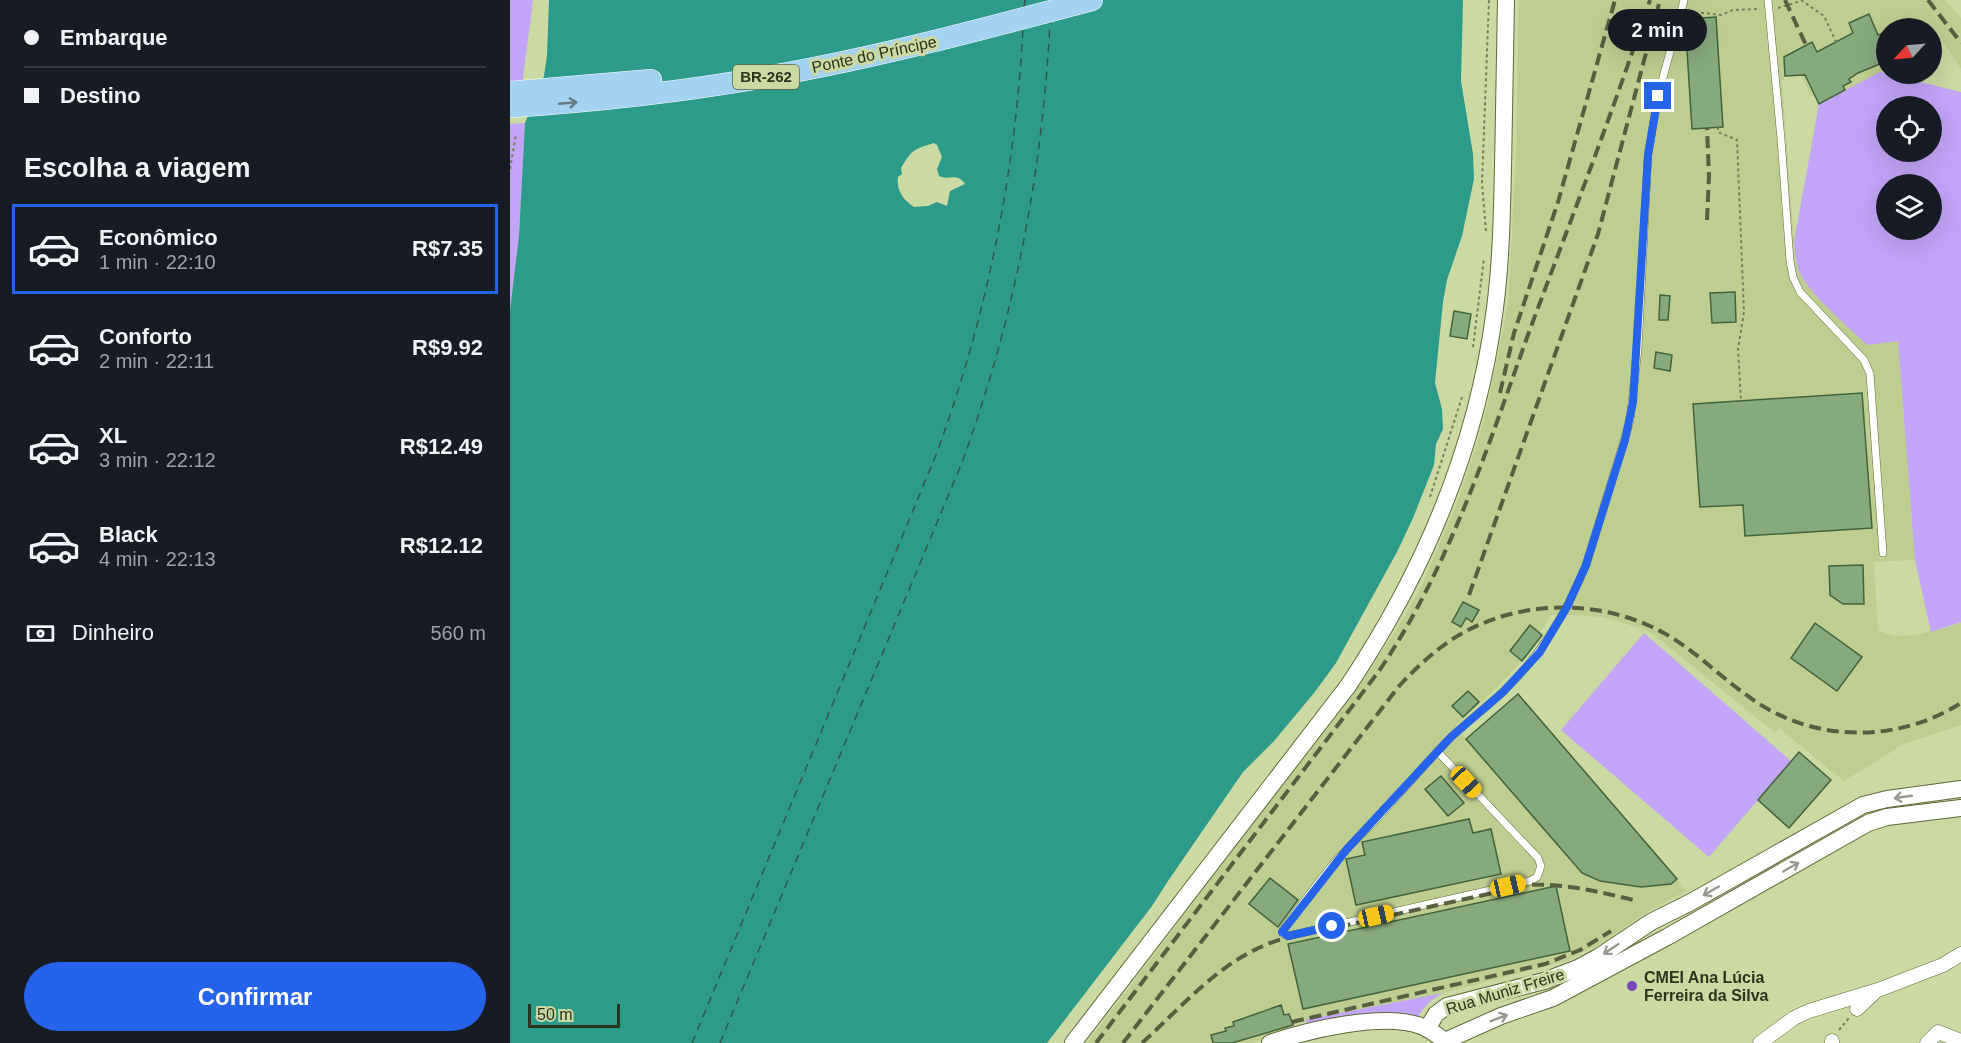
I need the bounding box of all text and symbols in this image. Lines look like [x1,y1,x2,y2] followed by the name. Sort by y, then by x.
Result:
[1608,9,1708,51] callout: 2 min
[1876,18,1942,84] north arrow
[1876,18,1942,240] map controls
[1631,19,1684,41] text: 2 min
[60,25,168,50] text: Embarque
[810,33,938,76] street label: Ponte do Príncipe
[733,65,799,89] road number: BR-262
[1644,82,1671,109] route end
[60,83,141,108] text: Destino
[1876,96,1942,162] button: locate
[558,97,578,108] one-way arrow
[24,153,251,183] text: Escolha a viagem
[1876,174,1942,240] button: layers
[27,222,81,276] icon: car
[99,225,218,250] text: Econômico
[412,236,483,261] text: R$7.35
[99,251,216,273] text: 1 min · 22:10
[27,321,81,375] icon: car
[99,324,192,349] text: Conforto
[412,335,483,360] text: R$9.92
[99,350,214,372] text: 2 min · 22:11
[27,420,81,474] icon: car
[99,423,127,448] text: XL
[400,434,483,459] text: R$12.49
[99,449,216,471] text: 3 min · 22:12
[27,519,81,573] icon: car
[99,522,158,547] text: Black
[400,533,483,558] text: R$12.12
[99,548,216,570] text: 4 min · 22:13
[24,617,57,650] icon: cash
[72,620,154,645] text: Dinheiro
[430,622,486,644] text: 560 m
[1447,763,1485,801] car
[1894,791,1913,802] one-way arrow
[1782,861,1799,873] one-way arrow
[1488,873,1528,899] car
[1702,886,1720,897] one-way arrow
[1356,903,1396,929] car
[1318,912,1345,939] route start
[1603,942,1620,955] one-way arrow
[24,962,486,1031] button: Confirmar
[1444,965,1566,1018] street label: Rua Muniz Freire
[1644,969,1769,1004] place label: CMEI Ana Lúcia Ferreira da Silva
[1625,979,1639,993] marker: CMEI Ana Lúcia Ferreira da Silva
[528,1001,620,1028] scale bar
[537,1006,573,1023] text: 50 m
[1489,1011,1508,1022] one-way arrow

